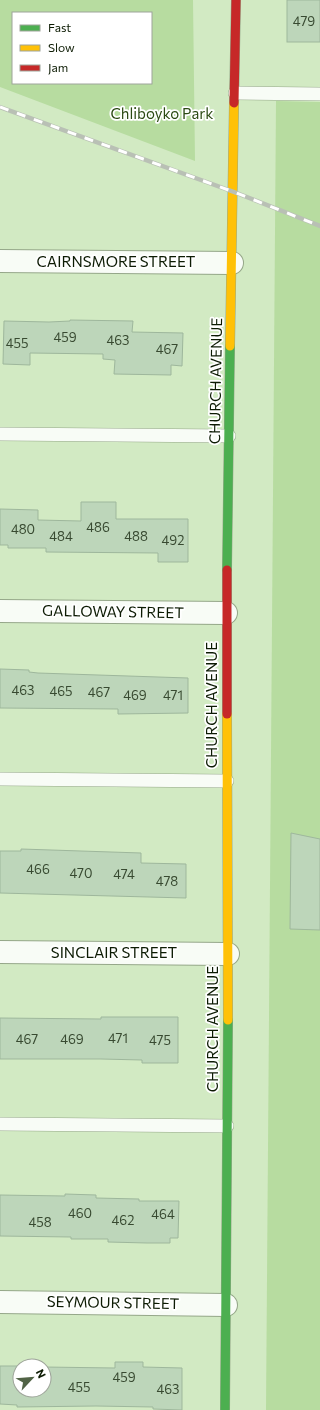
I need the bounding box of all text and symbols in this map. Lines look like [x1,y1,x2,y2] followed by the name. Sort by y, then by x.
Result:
[12,12,152,84] legend
[293,13,315,29] house number: 479
[48,20,71,34] text: Fast
[48,40,75,54] text: Slow
[48,60,68,75] text: Jam
[111,104,213,122] park label: Chliboyko Park
[37,252,196,270] street label: CAIRNSMORE STREET
[205,318,225,444] street label: CHURCH AVENUE
[53,329,77,345] house number: 459
[106,332,130,348] house number: 463
[6,335,28,351] house number: 455
[156,341,178,357] house number: 467
[86,519,110,535] house number: 486
[11,521,35,537] house number: 480
[49,528,73,544] house number: 484
[124,528,148,544] house number: 488
[162,532,184,548] house number: 492
[42,601,184,621] street label: GALLOWAY STREET
[202,642,220,768] street label: CHURCH AVENUE
[11,682,35,698] house number: 463
[49,683,73,699] house number: 465
[88,684,110,700] house number: 467
[123,687,147,703] house number: 469
[163,687,183,703] house number: 471
[26,861,50,877] house number: 466
[70,865,92,881] house number: 470
[113,866,135,882] house number: 474
[156,873,178,889] house number: 478
[51,943,178,961] street label: SINCLAIR STREET
[203,966,221,1092] street label: CHURCH AVENUE
[108,1030,128,1046] house number: 471
[16,1031,38,1047] house number: 467
[60,1031,84,1047] house number: 469
[149,1032,171,1048] house number: 475
[68,1205,92,1221] house number: 460
[151,1206,175,1222] house number: 464
[112,1212,134,1228] house number: 462
[28,1214,52,1230] house number: 458
[47,1292,180,1312] street label: SEYMOUR STREET
[12,1358,52,1398] north arrow
[34,1367,49,1380] text: N
[112,1369,136,1385] house number: 459
[68,1379,90,1395] house number: 455
[156,1381,180,1397] house number: 463

